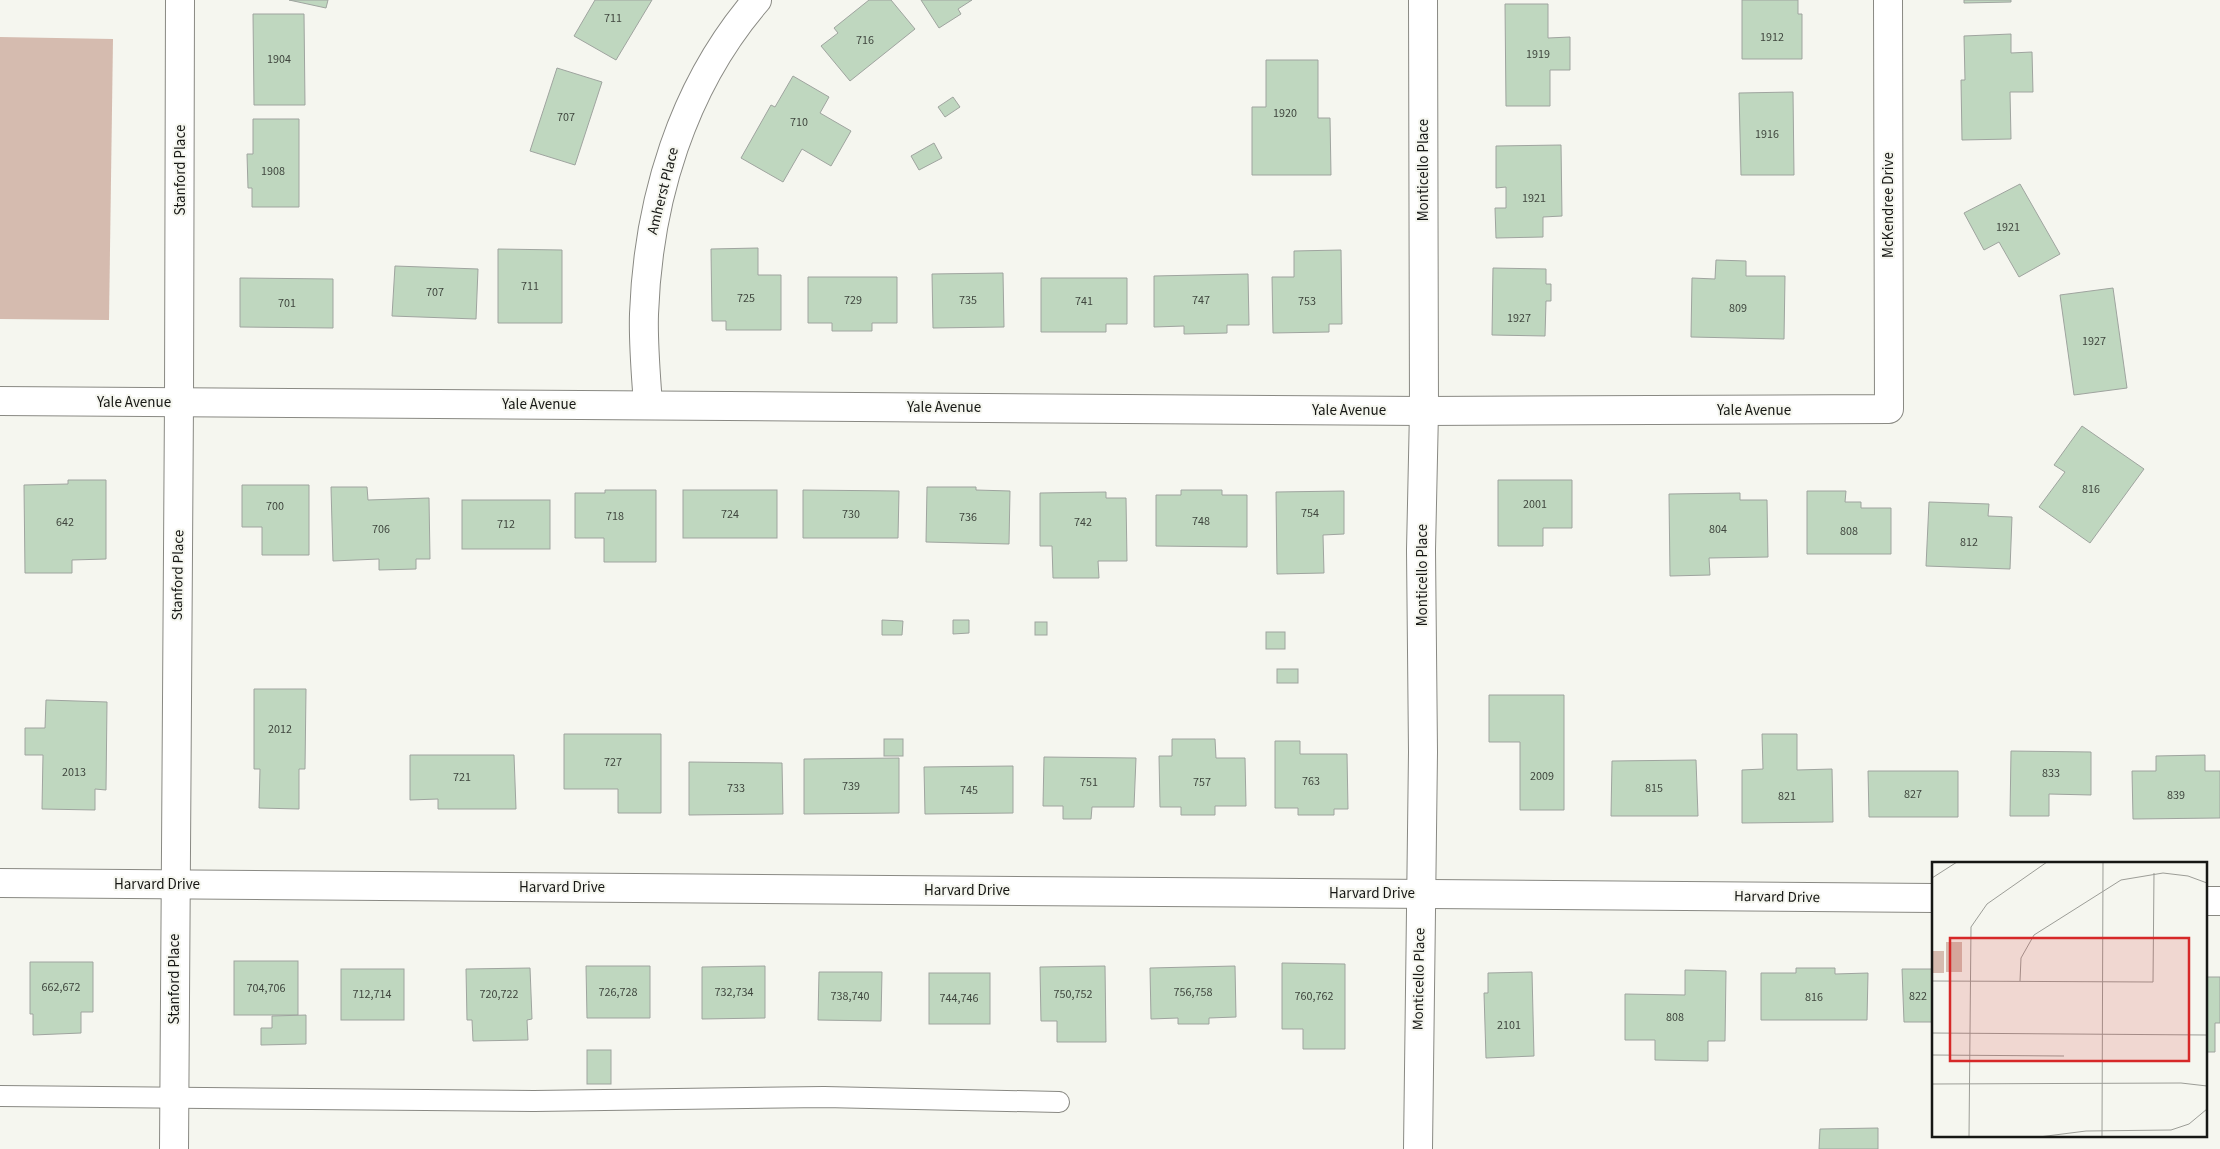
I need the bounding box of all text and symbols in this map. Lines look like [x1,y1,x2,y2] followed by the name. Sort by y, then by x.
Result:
[604,10,622,27] house number: 711
[1760,29,1784,46] house number: 1912
[856,32,874,49] house number: 716
[1526,46,1550,63] house number: 1919
[267,51,291,68] house number: 1904
[1273,105,1297,122] house number: 1920
[557,109,575,126] house number: 707
[790,114,808,131] house number: 710
[1413,119,1434,221] street label: Monticello Place
[170,125,191,215] street label: Stanford Place
[1755,126,1779,143] house number: 1916
[642,145,684,237] street label: Amherst Place
[1878,152,1899,258] street label: McKendree Drive
[261,163,285,180] house number: 1908
[1522,190,1546,207] house number: 1921
[1996,219,2020,236] house number: 1921
[521,278,539,295] house number: 711
[426,284,444,301] house number: 707
[737,290,755,307] house number: 725
[844,292,862,309] house number: 729
[959,292,977,309] house number: 735
[1192,292,1210,309] house number: 747
[1075,293,1093,310] house number: 741
[1298,293,1316,310] house number: 753
[278,295,296,312] house number: 701
[1729,300,1747,317] house number: 809
[1507,310,1531,327] house number: 1927
[2082,333,2106,350] house number: 1927
[96,392,171,413] street label: Yale Avenue
[501,394,576,415] street label: Yale Avenue
[906,397,981,418] street label: Yale Avenue
[1311,400,1386,421] street label: Yale Avenue
[1716,400,1791,421] street label: Yale Avenue
[2082,481,2100,498] house number: 816
[1523,496,1547,513] house number: 2001
[266,498,284,515] house number: 700
[1301,505,1319,522] house number: 754
[721,506,739,523] house number: 724
[842,506,860,523] house number: 730
[606,508,624,525] house number: 718
[959,509,977,526] house number: 736
[1192,513,1210,530] house number: 748
[56,514,74,531] house number: 642
[1074,514,1092,531] house number: 742
[497,516,515,533] house number: 712
[372,521,390,538] house number: 706
[1709,521,1727,538] house number: 804
[1840,523,1858,540] house number: 808
[1412,524,1433,626] street label: Monticello Place
[167,529,189,621] street label: Stanford Place
[1960,534,1978,551] house number: 812
[268,721,292,738] house number: 2012
[604,754,622,771] house number: 727
[62,764,86,781] house number: 2013
[2042,765,2060,782] house number: 833
[1530,768,1554,785] house number: 2009
[453,769,471,786] house number: 721
[1302,773,1320,790] house number: 763
[1080,774,1098,791] house number: 751
[1193,774,1211,791] house number: 757
[842,778,860,795] house number: 739
[727,780,745,797] house number: 733
[1645,780,1663,797] house number: 815
[960,782,978,799] house number: 745
[1904,786,1922,803] house number: 827
[2167,787,2185,804] house number: 839
[1778,788,1796,805] house number: 821
[1932,862,2208,1136] inset map
[114,874,200,895] street label: Harvard Drive
[519,877,605,898] street label: Harvard Drive
[924,880,1010,901] street label: Harvard Drive
[1329,883,1415,904] street label: Harvard Drive
[1734,886,1820,908] street label: Harvard Drive
[1408,928,1430,1030] street label: Monticello Place
[164,934,185,1024] street label: Stanford Place
[42,979,80,996] house number: 662,672
[247,980,285,997] house number: 704,706
[599,984,637,1001] house number: 726,728
[715,984,753,1001] house number: 732,734
[1174,984,1212,1001] house number: 756,758
[353,986,391,1003] house number: 712,714
[480,986,518,1003] house number: 720,722
[1054,986,1092,1003] house number: 750,752
[831,988,869,1005] house number: 738,740
[1295,988,1333,1005] house number: 760,762
[1909,988,1927,1005] house number: 822
[1805,989,1823,1006] house number: 816
[940,990,978,1007] house number: 744,746
[1666,1009,1684,1026] house number: 808
[1497,1017,1521,1034] house number: 2101

